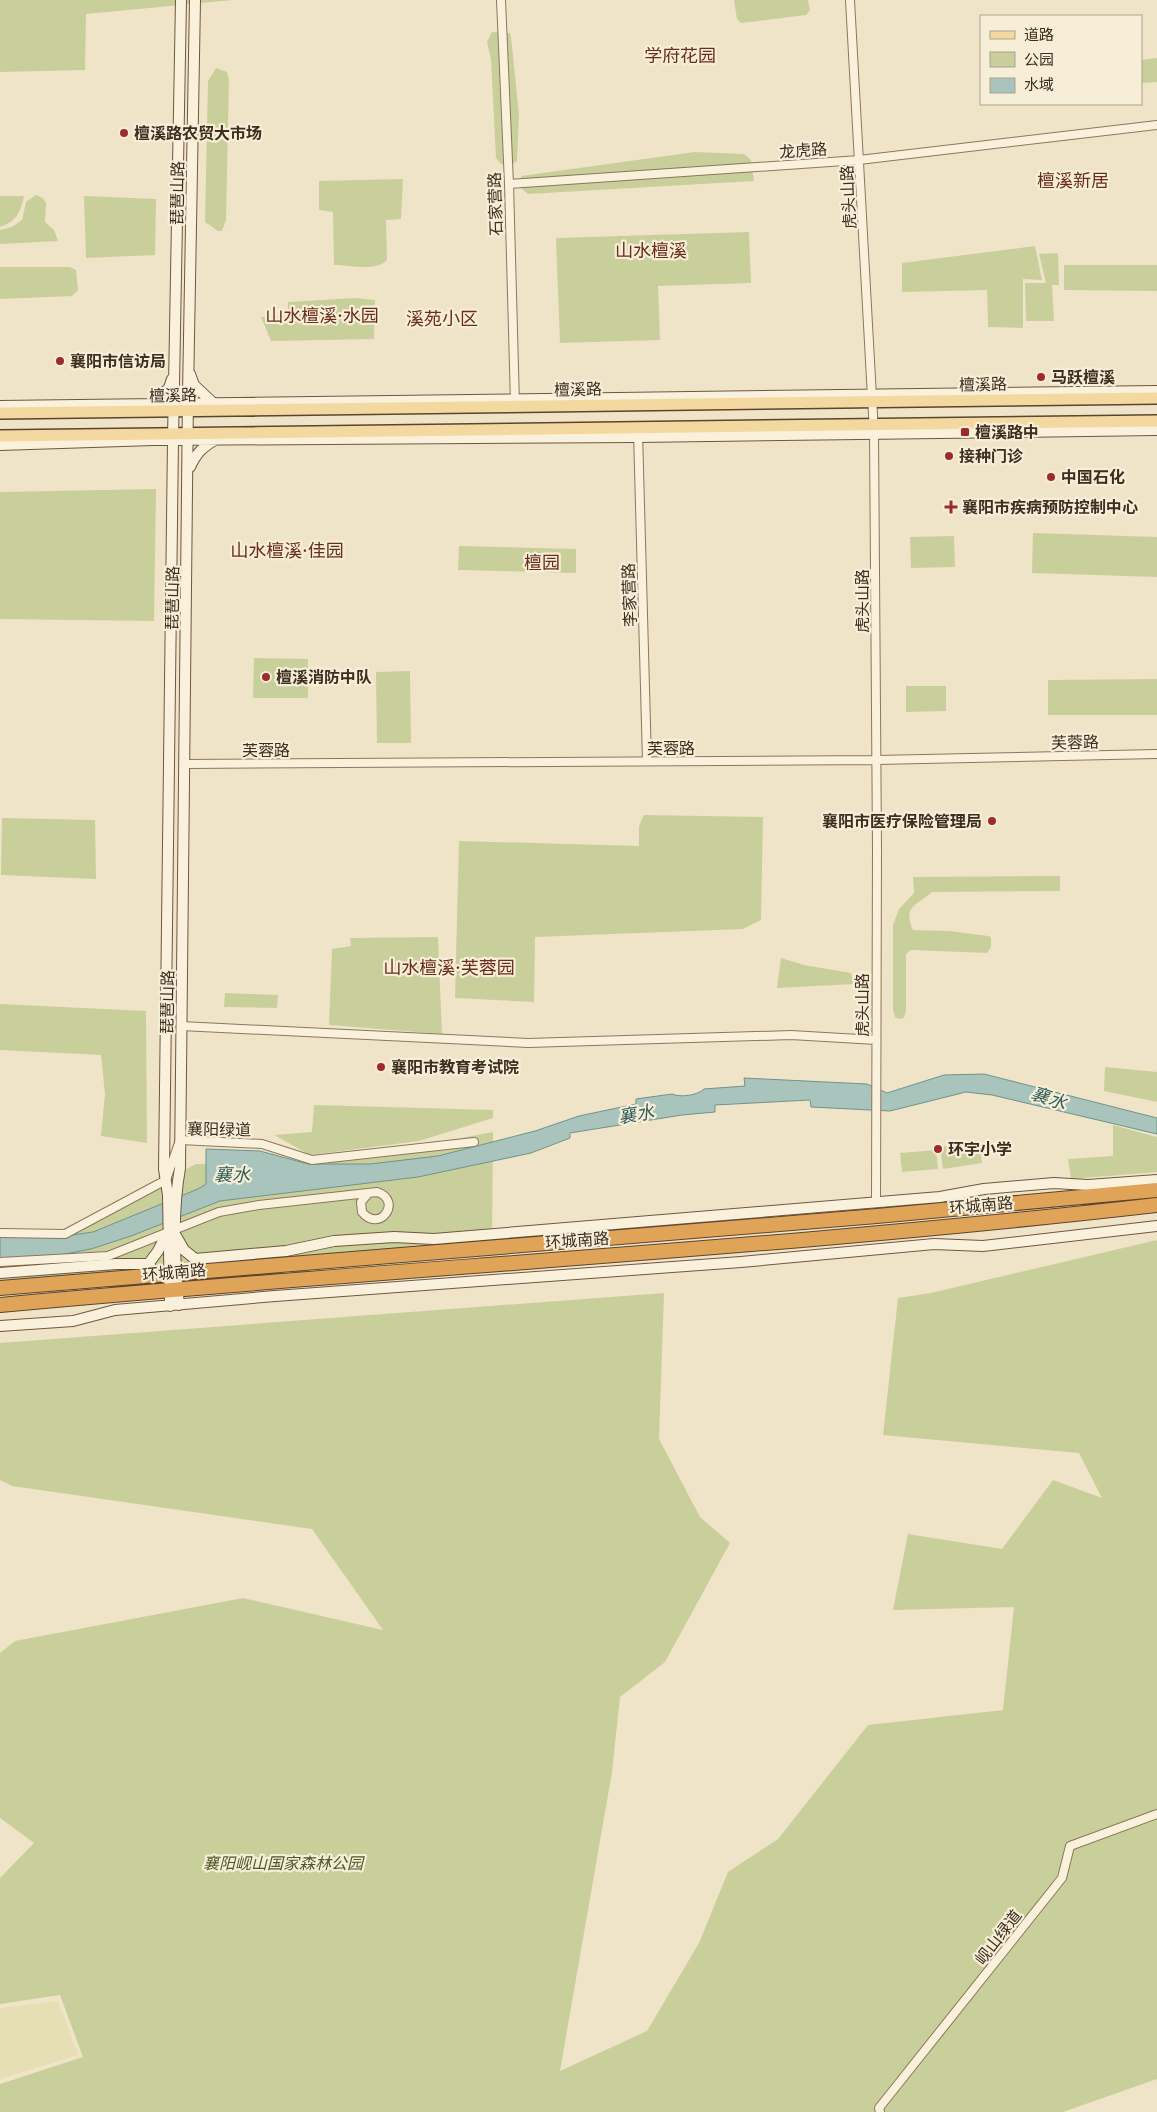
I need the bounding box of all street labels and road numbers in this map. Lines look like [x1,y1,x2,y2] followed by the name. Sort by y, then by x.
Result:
[778,137,828,163] street label: 龙虎路
[165,161,189,225] street label: 琵琶山路
[835,164,861,230] street label: 虎头山路
[483,172,507,236] street label: 石家营路
[959,373,1007,395] street label: 檀溪路
[554,378,602,400] street label: 檀溪路
[149,384,197,406] street label: 檀溪路
[617,563,641,627] street label: 李家营路
[160,566,184,630] street label: 琵琶山路
[851,569,873,633] street label: 虎头山路
[1051,731,1099,753] street label: 芙蓉路
[647,737,695,759] street label: 芙蓉路
[242,739,290,761] street label: 芙蓉路
[155,970,179,1034] street label: 琵琶山路
[851,973,873,1037] street label: 虎头山路
[187,1117,251,1141] street label: 襄阳绿道
[948,1191,1014,1219] street label: 环城南路
[544,1227,610,1253] street label: 环城南路
[141,1258,207,1286] street label: 环城南路
[970,1905,1026,1969] street label: 岘山绿道

